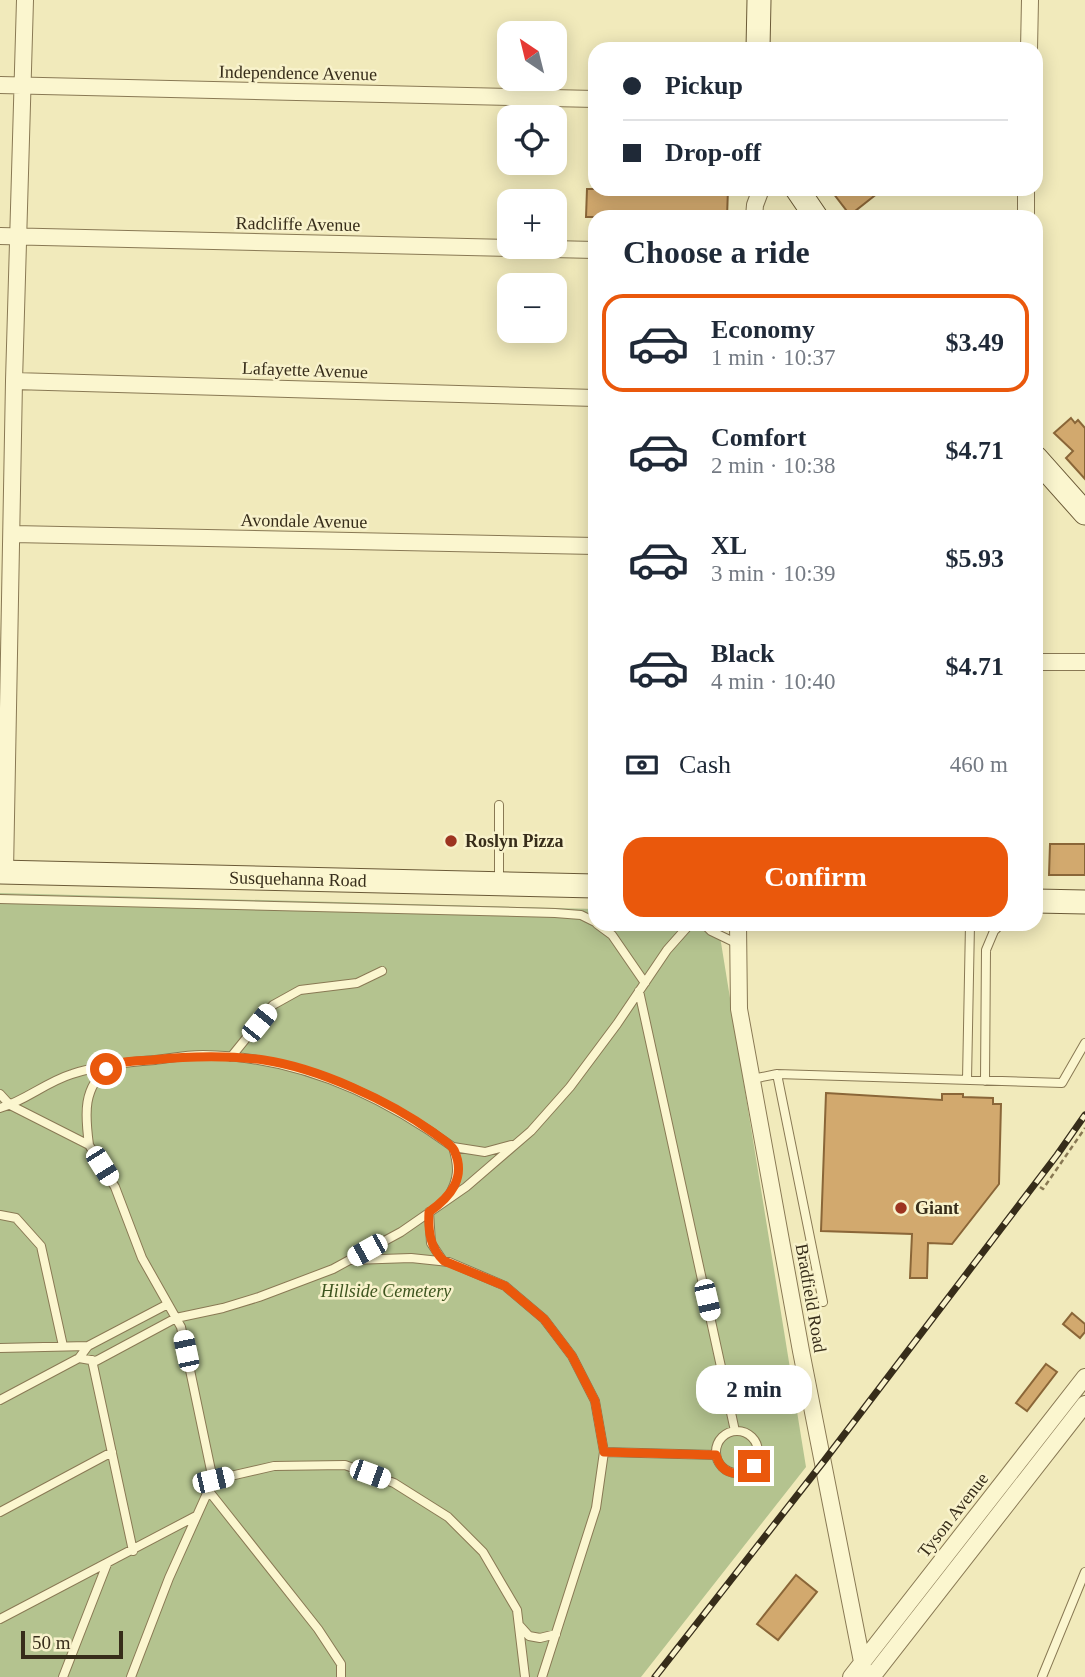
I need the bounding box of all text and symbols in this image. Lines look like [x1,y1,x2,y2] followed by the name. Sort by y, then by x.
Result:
[497,21,567,91] north arrow
[497,21,567,343] map controls
[219,62,377,84] street label: Independence Avenue
[665,71,743,100] text: Pickup
[497,105,567,175] button: locate
[665,138,761,167] text: Drop-off
[497,189,567,259] button: +
[235,213,361,235] street label: Radcliffe Avenue
[623,234,810,270] text: Choose a ride
[497,273,567,343] button: −
[627,312,690,375] icon: car
[711,315,815,344] text: Economy
[946,328,1004,357] text: $3.49
[711,345,836,370] text: 1 min · 10:37
[242,358,368,382] street label: Lafayette Avenue
[627,420,690,483] icon: car
[711,423,806,452] text: Comfort
[946,436,1004,465] text: $4.71
[711,453,836,478] text: 2 min · 10:38
[240,510,368,532] street label: Avondale Avenue
[627,528,690,591] icon: car
[711,531,747,560] text: XL
[946,544,1004,573] text: $5.93
[711,561,836,586] text: 3 min · 10:39
[627,636,690,699] icon: car
[711,639,775,668] text: Black
[946,652,1004,681] text: $4.71
[711,669,836,694] text: 4 min · 10:40
[623,746,661,784] icon: cash
[679,750,731,779] text: Cash
[950,752,1008,777] text: 460 m
[465,831,564,851] place label: Roslyn Pizza
[443,833,459,849] marker: Roslyn Pizza
[623,837,1008,917] button: Confirm
[229,867,367,891] street label: Susquehanna Road
[238,1000,281,1046] car
[90,1053,122,1085] route start
[82,1143,123,1189] car
[915,1198,959,1218] place label: Giant
[893,1200,909,1216] marker: Giant
[344,1231,391,1269] car
[792,1242,830,1354] street label: Bradfield Road
[693,1277,722,1323] car
[320,1281,451,1301] park label: Hillside Cemetery
[172,1328,201,1374] car
[696,1364,812,1414] callout: 2 min
[726,1377,782,1402] text: 2 min
[738,1450,770,1482] route end
[347,1457,394,1491] car
[191,1465,236,1495] car
[914,1469,992,1561] street label: Tyson Avenue
[21,1628,122,1660] scale bar
[32,1632,71,1653] text: 50 m

